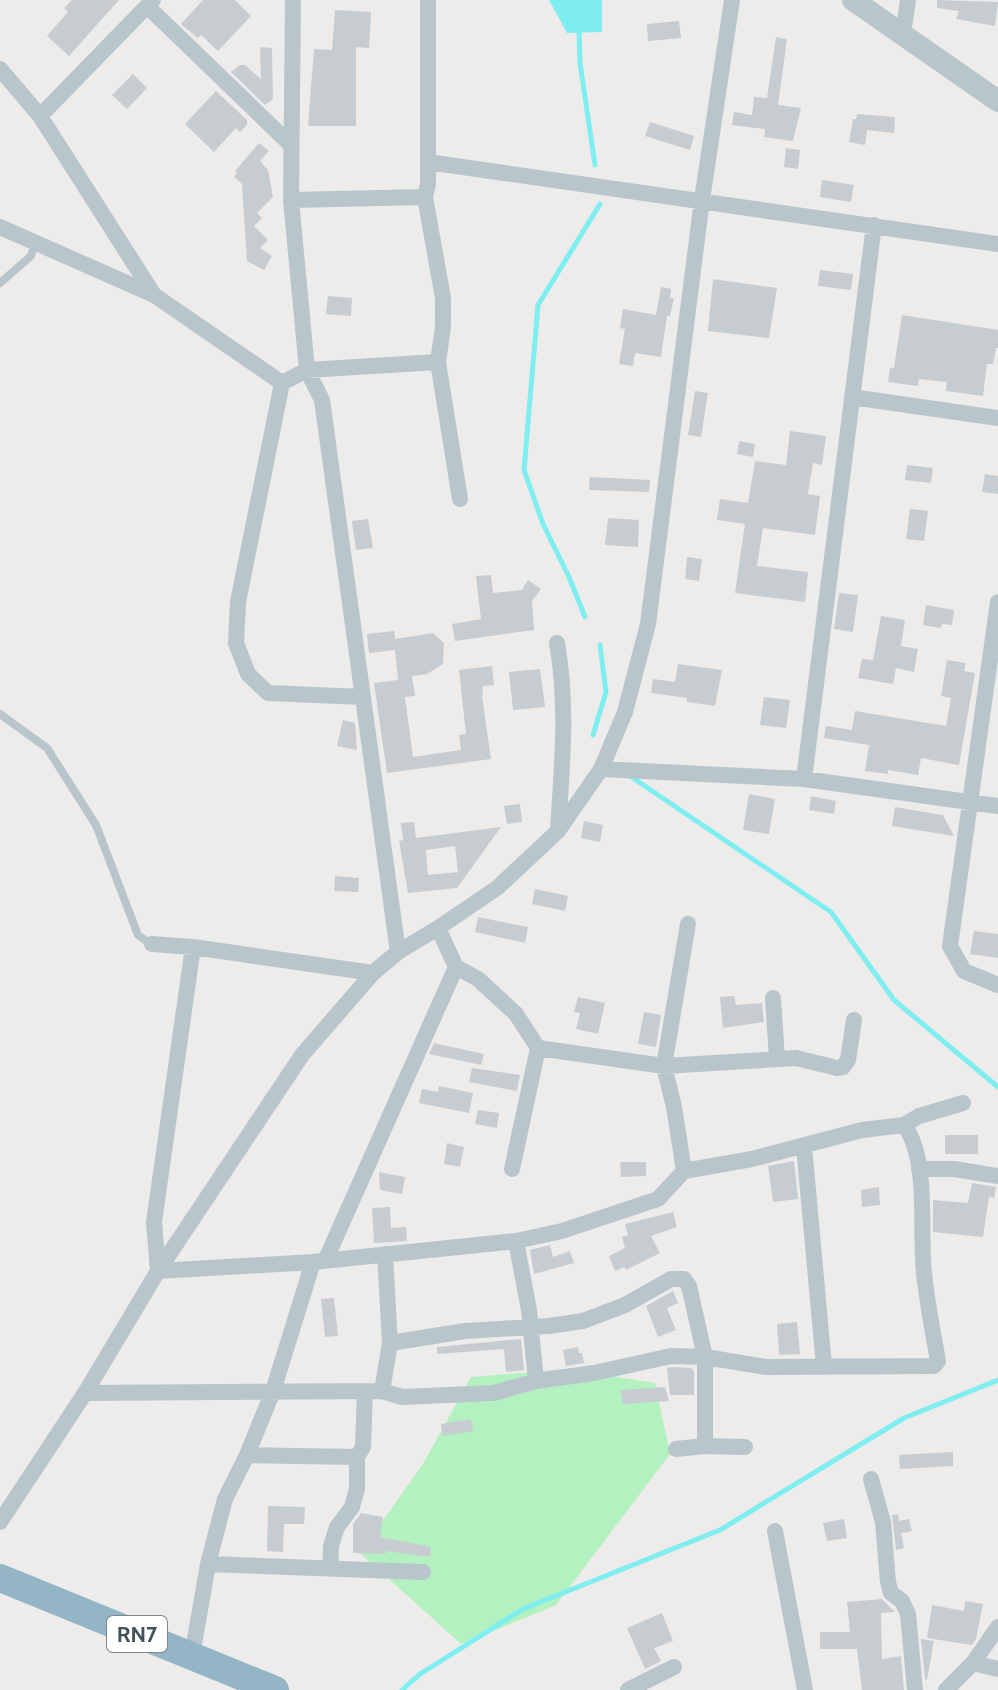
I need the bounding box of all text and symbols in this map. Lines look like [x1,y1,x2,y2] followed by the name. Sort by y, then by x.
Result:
[107,1616,167,1652] road number: RN7

